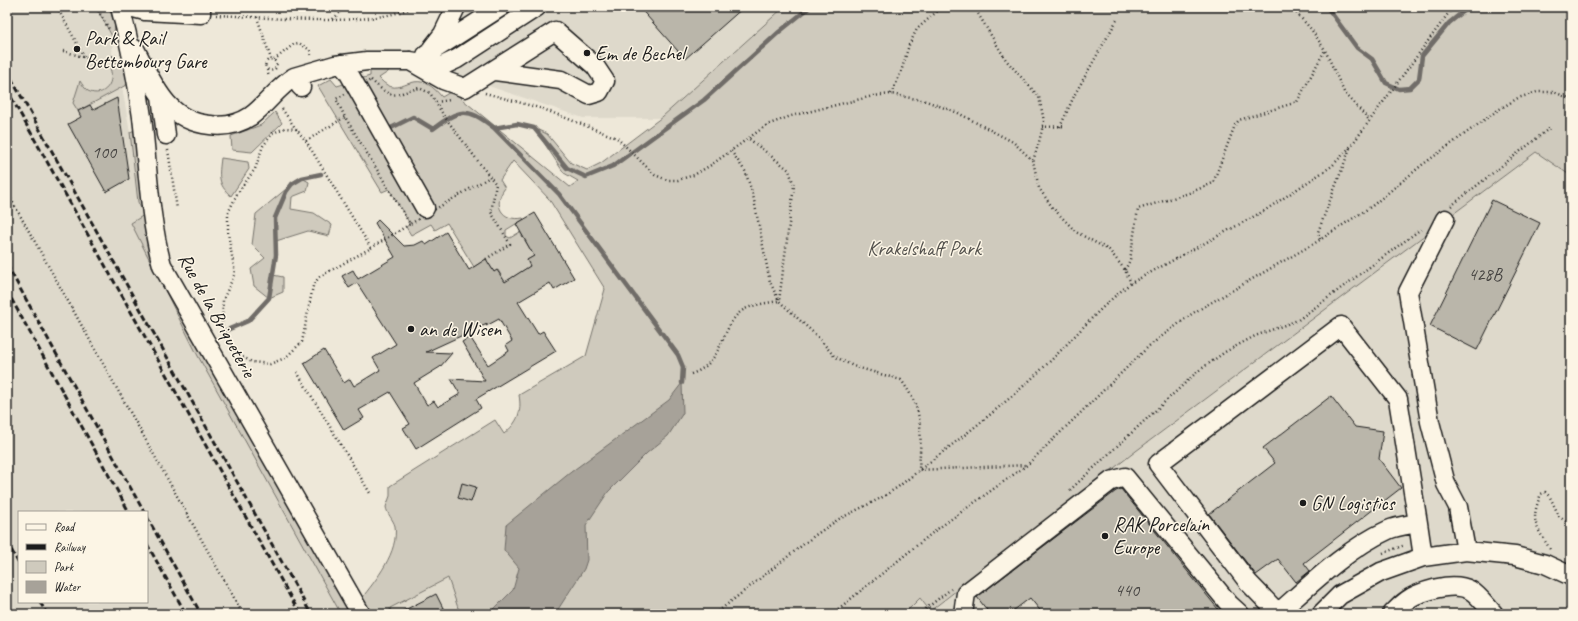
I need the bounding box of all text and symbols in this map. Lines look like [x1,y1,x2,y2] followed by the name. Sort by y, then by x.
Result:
[85,26,208,74] place label: Park & Rail Bettembourg Gare
[595,41,688,66] place label: Em de Bechel
[72,44,82,54] marker: Park & Rail Bettembourg Gare
[582,48,592,58] marker: Em de Bechel
[92,141,118,163] house number: 100
[867,236,983,261] park label: Krakelshaff Park
[173,248,262,383] street label: Rue de la Briqueterie
[1468,263,1503,285] house number: 428B
[419,317,502,342] place label: an de Wisen
[406,324,416,334] marker: an de Wisen
[1311,491,1397,516] place label: GN Logistics
[1298,498,1308,508] marker: GN Logistics
[18,511,148,603] legend
[1113,512,1210,560] place label: RAK Porcelain Europe
[54,519,76,535] text: Road
[1100,531,1110,541] marker: RAK Porcelain Europe
[54,539,86,555] text: Railway
[54,559,75,575] text: Park
[54,579,82,595] text: Water
[1115,579,1141,601] house number: 440

